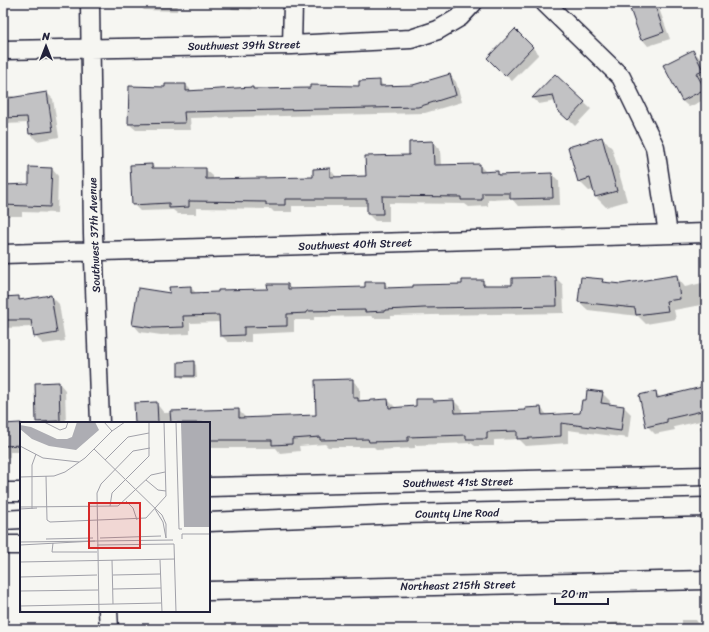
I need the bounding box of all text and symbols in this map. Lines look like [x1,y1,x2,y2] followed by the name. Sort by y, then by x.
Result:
[26,26,66,66] north arrow
[41,27,50,46] text: N
[187,35,301,56] street label: Southwest 39th Street
[83,176,106,293] street label: Southwest 37th Avenue
[298,233,412,256] street label: Southwest 40th Street
[20,422,210,612] inset map
[402,472,514,493] street label: Southwest 41st Street
[415,503,500,524] street label: County Line Road
[400,575,516,596] street label: Northeast 215th Street
[555,580,608,606] scale bar
[561,583,588,605] text: 20 m

